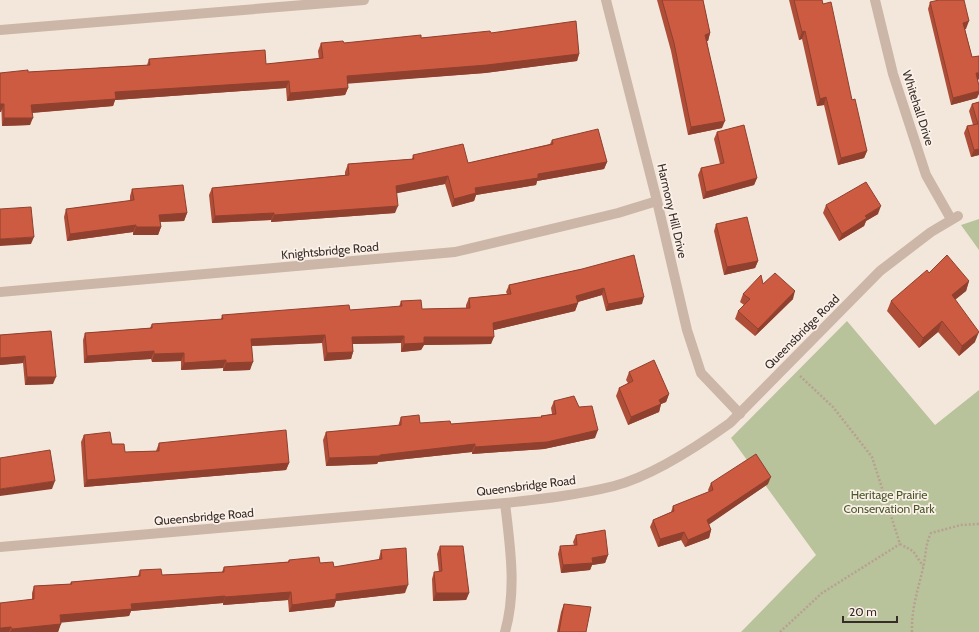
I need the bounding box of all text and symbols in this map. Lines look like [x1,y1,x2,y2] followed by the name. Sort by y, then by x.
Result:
[899,68,938,147] street label: Whitehall Drive
[654,162,691,260] street label: Harmony Hill Drive
[281,239,379,262] street label: Knightsbridge Road
[761,291,842,372] street label: Queensbridge Road
[475,472,576,499] street label: Queensbridge Road
[843,487,935,516] park label: Heritage Prairie Conservation Park
[154,505,254,528] street label: Queensbridge Road
[843,598,897,624] scale bar
[849,604,877,619] text: 20 m

